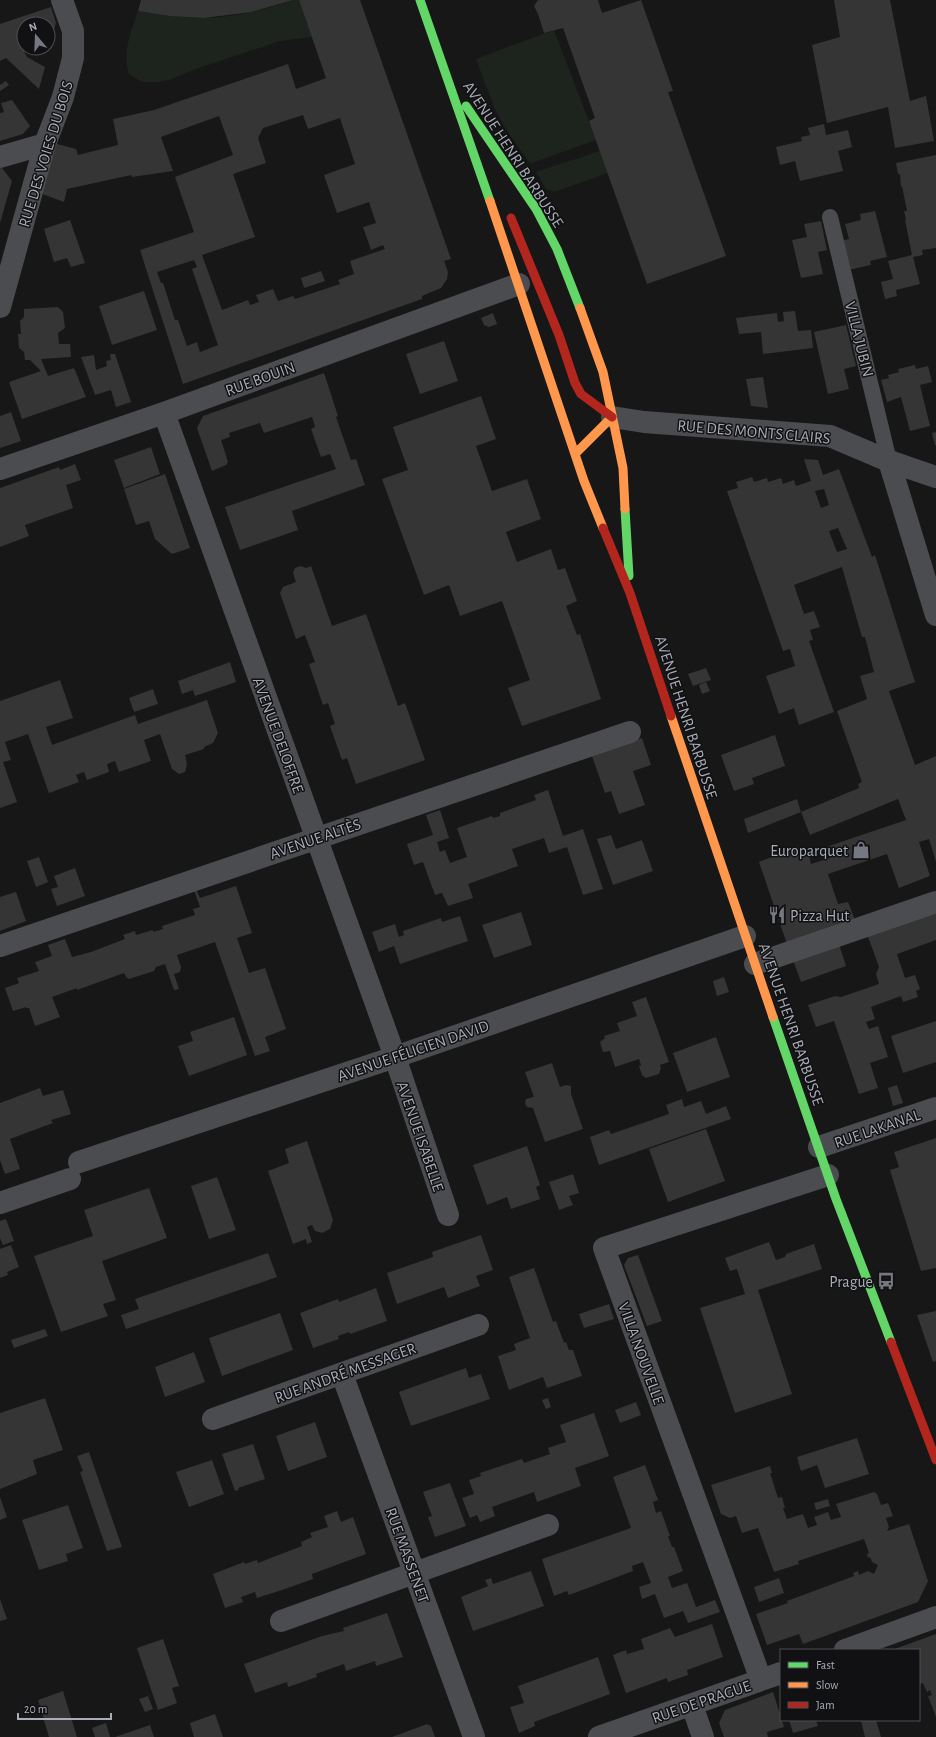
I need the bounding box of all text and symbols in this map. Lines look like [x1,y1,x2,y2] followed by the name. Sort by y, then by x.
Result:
[16,16,56,56] north arrow
[27,21,38,33] text: N
[16,79,76,229] street label: RUE DES VOIES DU BOIS
[460,79,566,231] street label: AVENUE HENRI BARBUSSE
[842,300,876,379] street label: VILLA JUBIN
[223,359,297,399] street label: RUE BOUIN
[677,417,831,447] street label: RUE DES MONTS CLAIRS
[652,634,720,801] street label: AVENUE HENRI BARBUSSE
[250,675,306,796] street label: AVENUE DELOFFRE
[267,814,363,862] street label: AVENUE ALTÈS
[851,840,871,860] shop icon: Europarquet
[770,843,848,859] place label: Europarquet
[767,905,787,925] restaurant icon: Pizza Hut
[790,908,849,924] place label: Pizza Hut
[756,941,826,1108] street label: AVENUE HENRI BARBUSSE
[335,1016,491,1084] street label: AVENUE FÉLICIEN DAVID
[394,1079,446,1194] street label: AVENUE ISABELLE
[832,1107,923,1151] street label: RUE LAKANAL
[876,1271,896,1291] bus stop icon: Prague
[829,1274,873,1290] place label: Prague
[615,1300,667,1407] street label: VILLA NOUVELLE
[272,1338,418,1406] street label: RUE ANDRÉ MESSAGER
[382,1506,432,1605] street label: RUE MASSENET
[780,1649,920,1721] legend
[816,1659,835,1671] text: Fast
[650,1677,753,1726] street label: RUE DE PRAGUE
[816,1679,838,1691] text: Slow
[18,1695,111,1721] scale bar
[816,1699,835,1711] text: Jam
[24,1703,47,1715] text: 20 m

